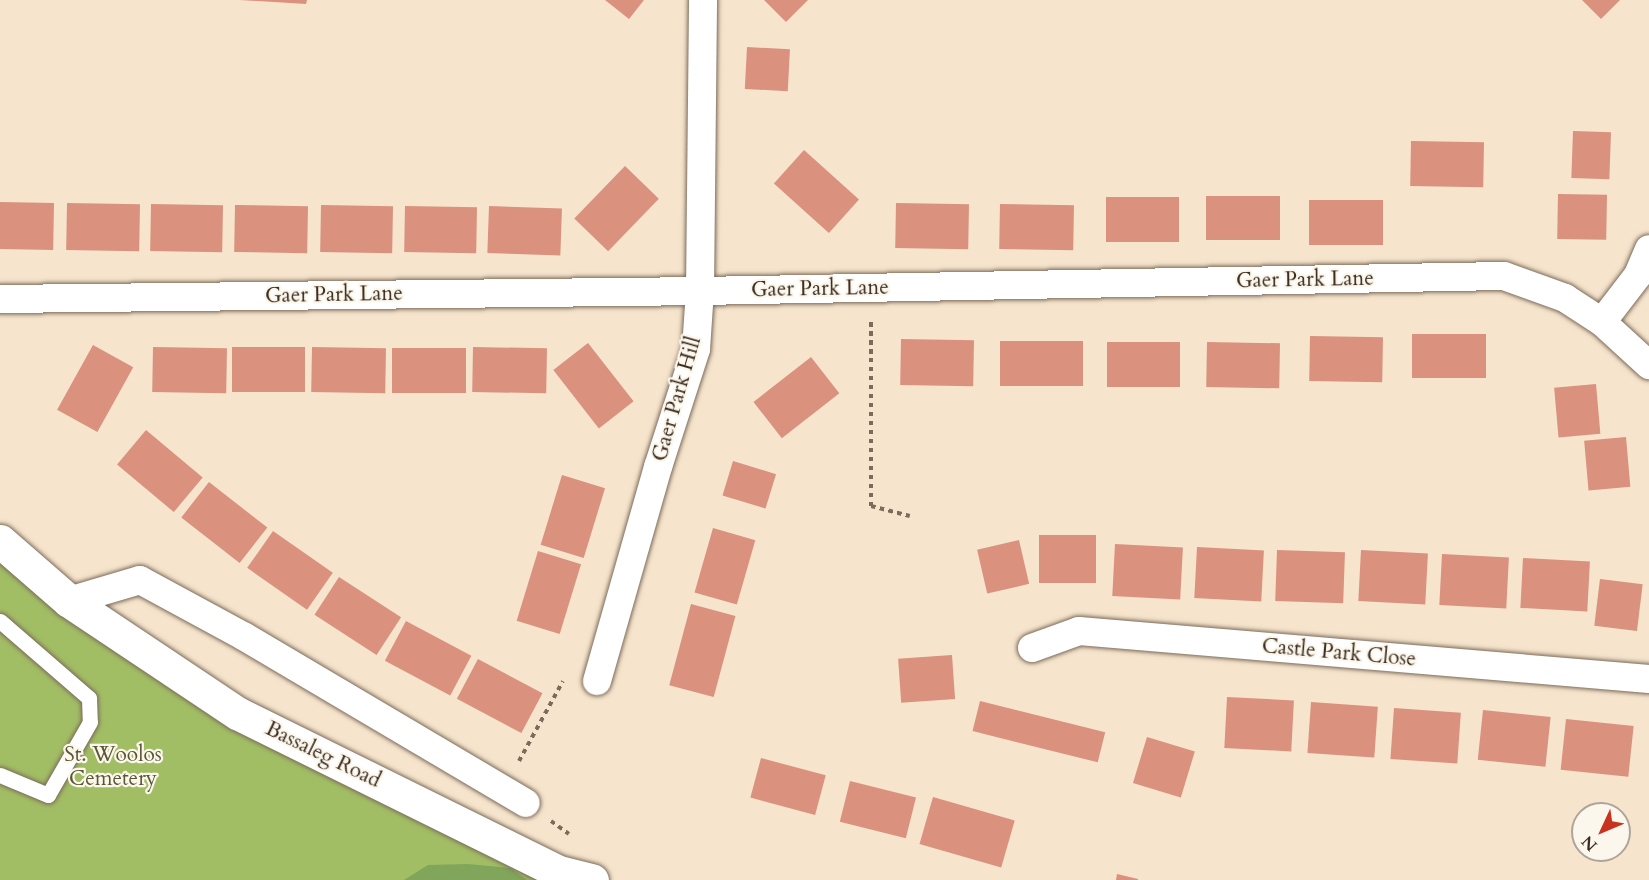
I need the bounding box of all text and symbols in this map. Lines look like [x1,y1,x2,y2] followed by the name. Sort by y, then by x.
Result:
[1236,266,1374,294] street label: Gaer Park Lane
[751,275,889,303] street label: Gaer Park Lane
[265,281,403,309] street label: Gaer Park Lane
[647,334,707,464] street label: Gaer Park Hill
[1261,634,1417,672] street label: Castle Park Close
[261,716,385,794] street label: Bassaleg Road
[64,742,162,792] park label: St. Woolos Cemetery
[1571,802,1631,862] north arrow
[1577,830,1602,856] text: N

